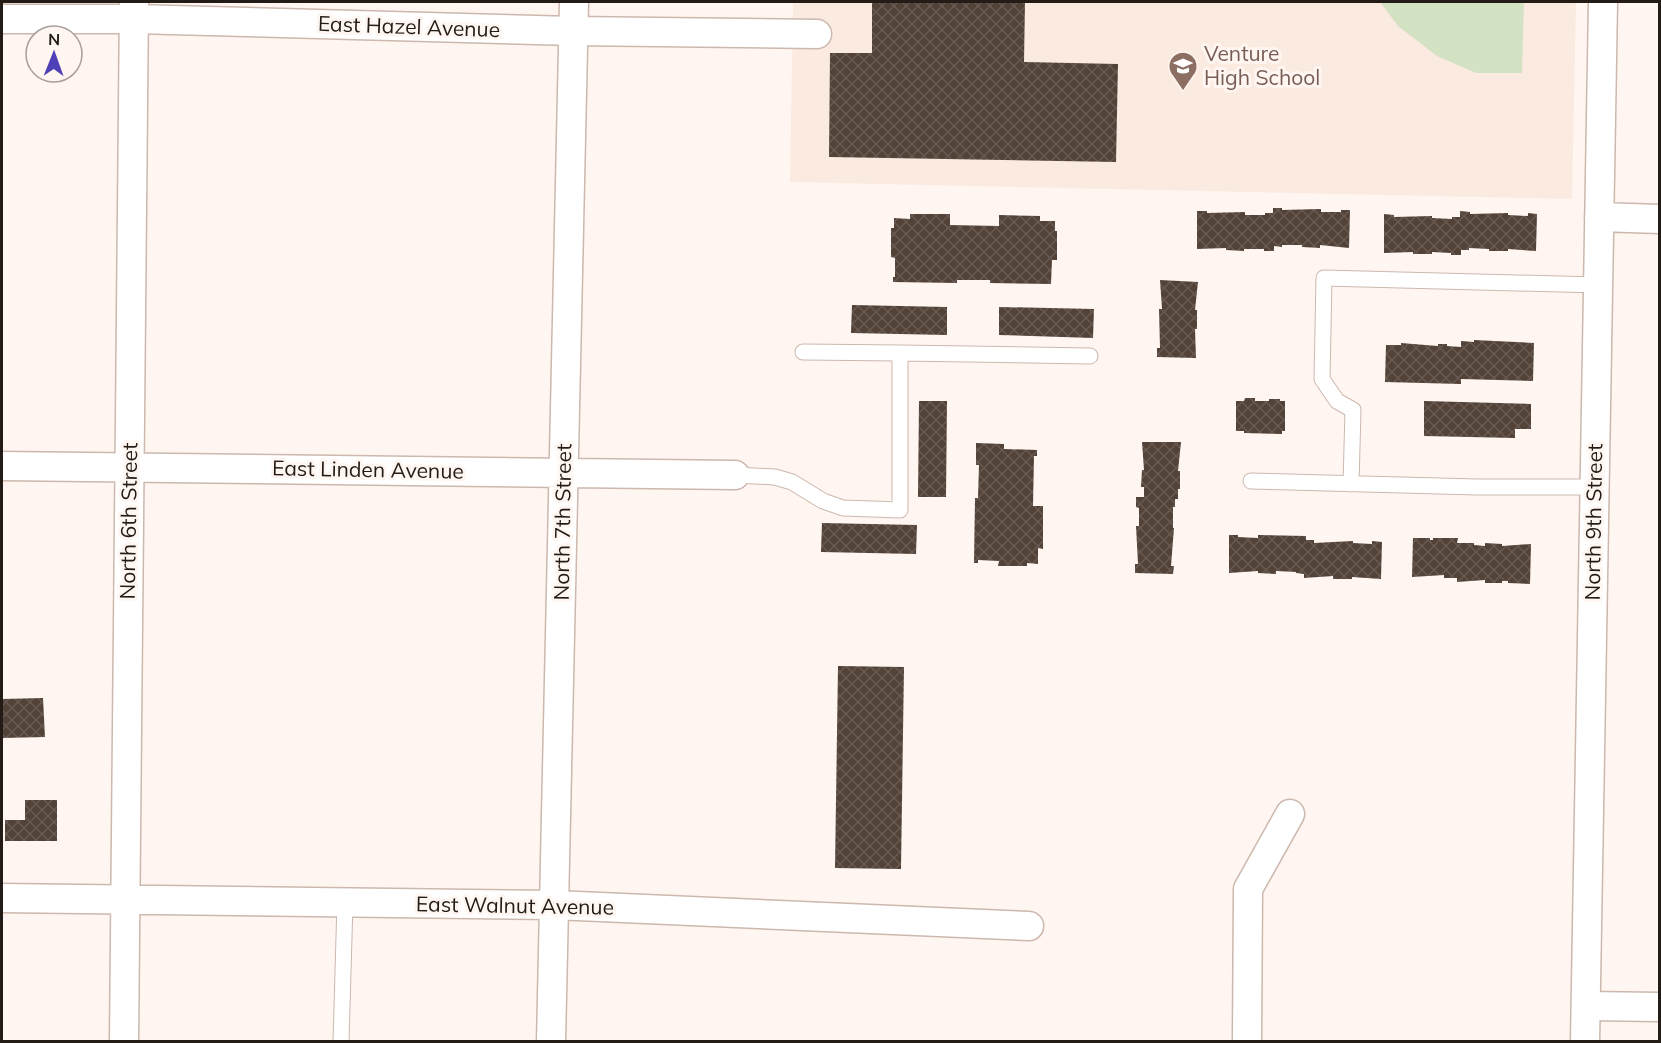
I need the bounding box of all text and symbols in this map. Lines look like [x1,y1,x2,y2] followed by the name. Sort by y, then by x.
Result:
[317,10,501,42] street label: East Hazel Avenue
[24,24,84,84] north arrow
[48,29,60,49] text: N
[1204,40,1320,90] place label: Venture High School
[1167,50,1199,92] school or university icon: Venture High School
[114,442,142,600] street label: North 6th Street
[548,443,576,601] street label: North 7th Street
[1579,443,1607,601] street label: North 9th Street
[272,454,464,484] street label: East Linden Avenue
[416,890,614,920] street label: East Walnut Avenue

